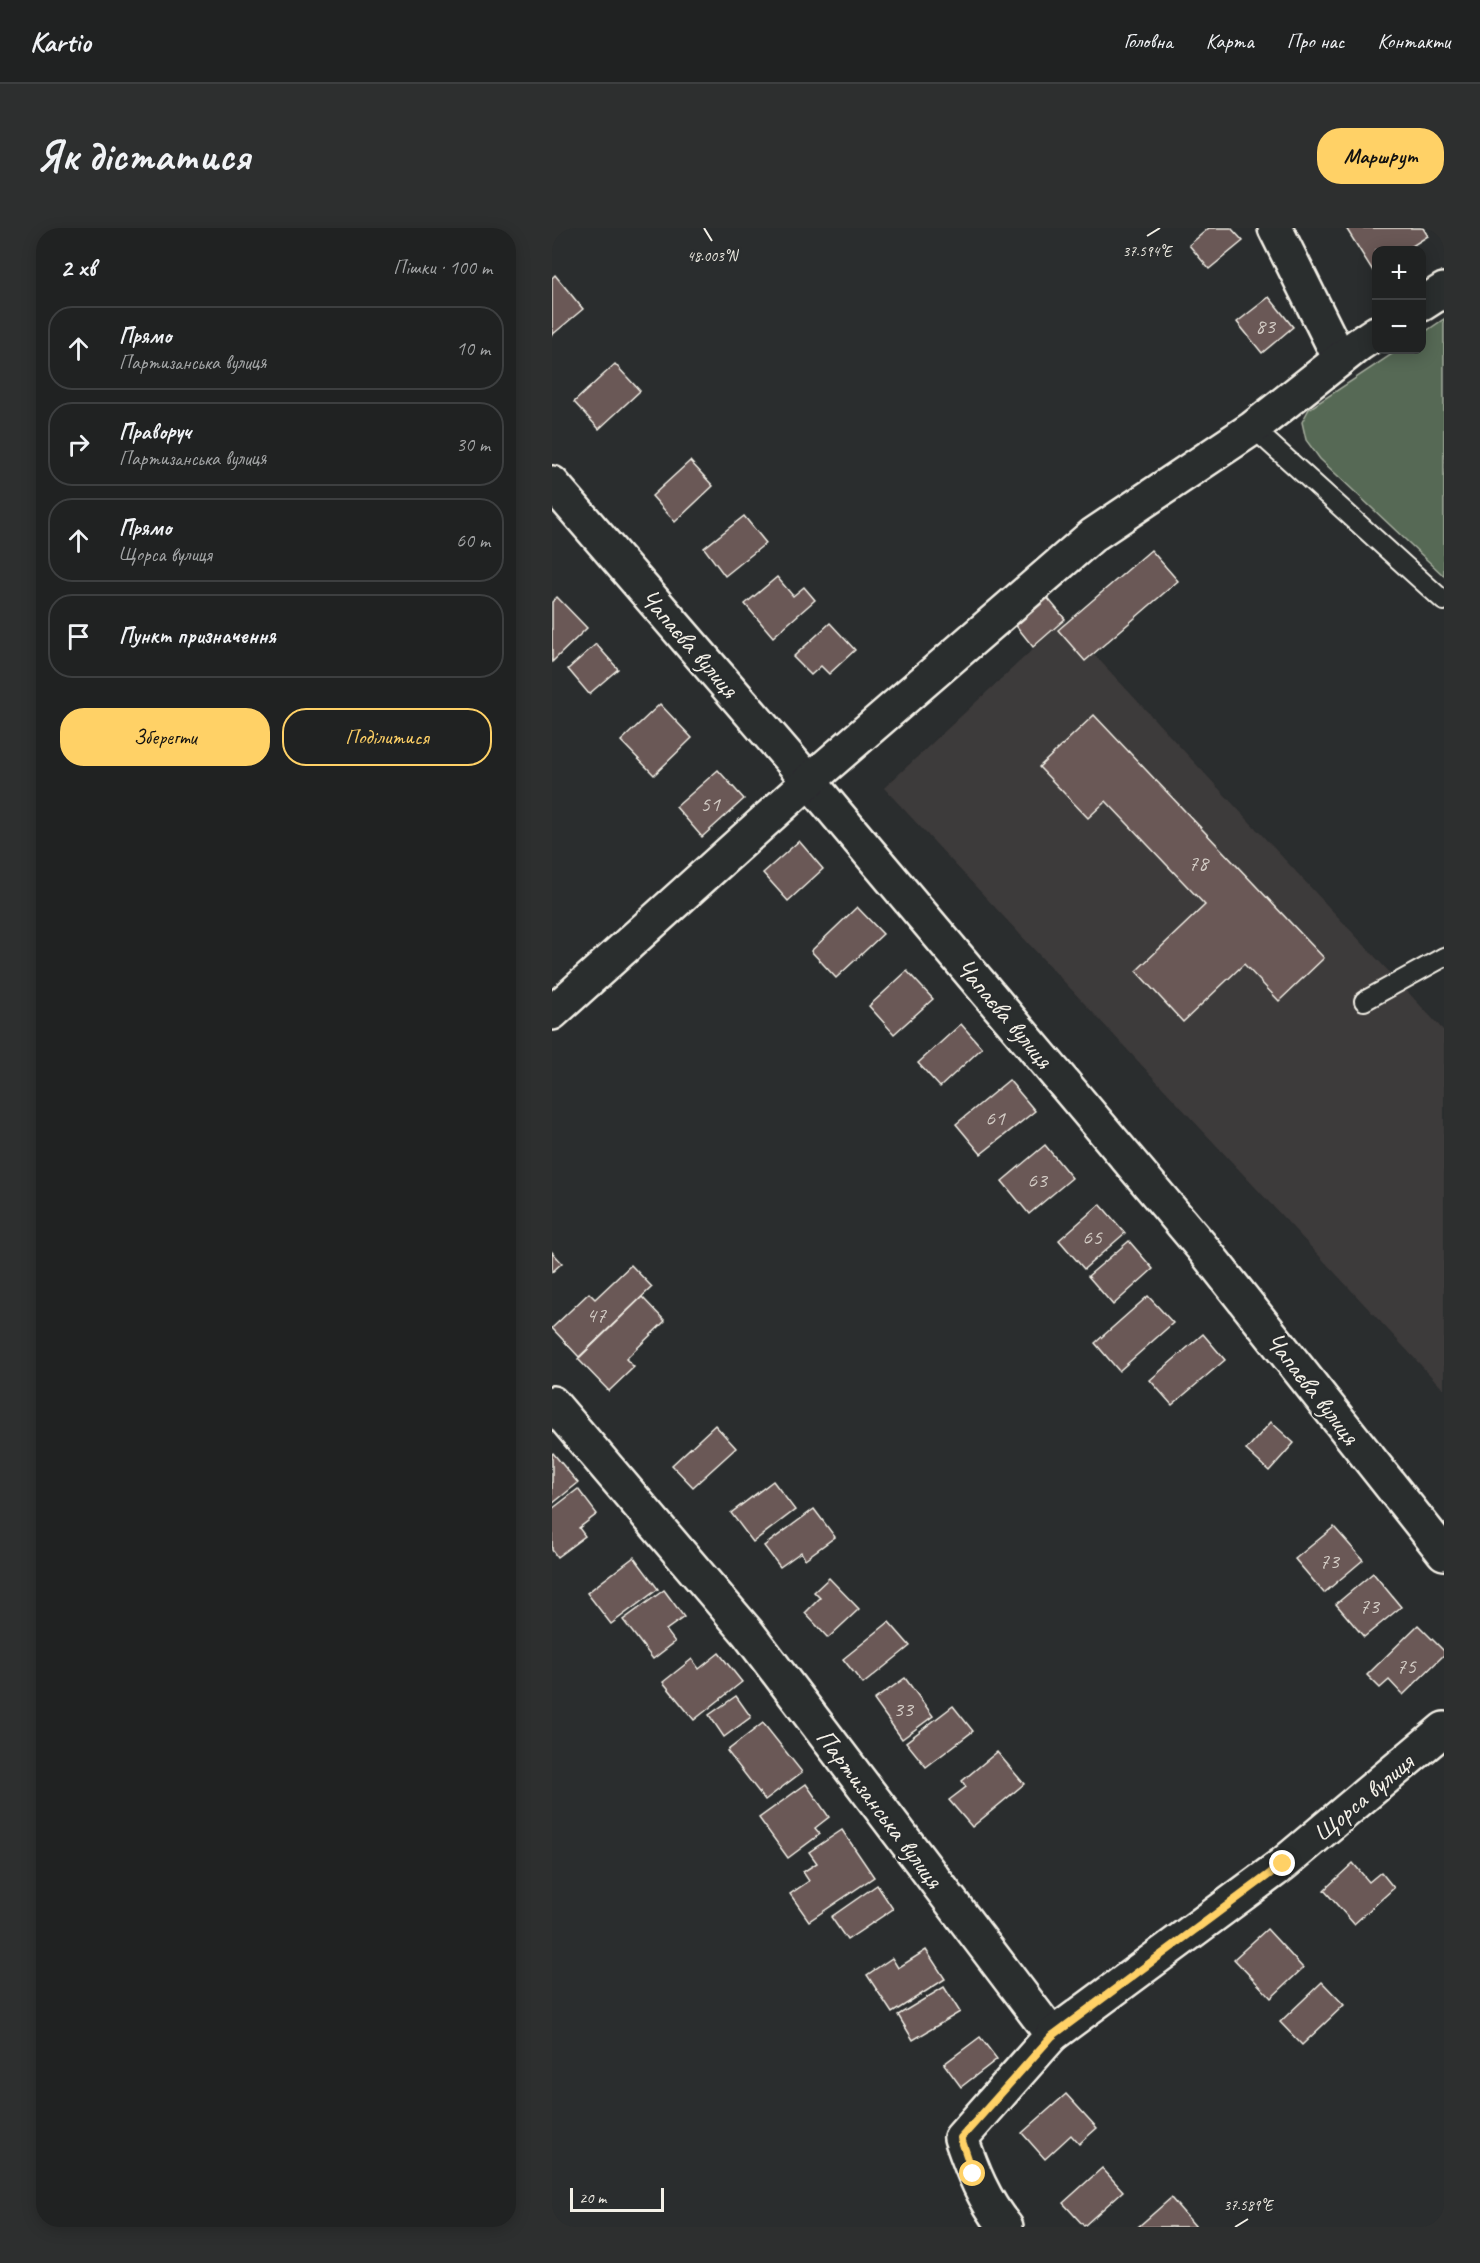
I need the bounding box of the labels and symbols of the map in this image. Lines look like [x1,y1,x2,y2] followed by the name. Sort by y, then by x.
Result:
[1123,242,1174,261] text: 37.594°E
[687,247,740,266] text: 48.003°N
[1255,312,1277,340] house number: 83
[633,582,747,706] street label: Чапаєва вулиця
[700,790,721,818] house number: 51
[1188,849,1210,877] house number: 78
[949,951,1061,1076] street label: Чапаєва вулиця
[985,1104,1006,1132] house number: 61
[1027,1166,1049,1194] house number: 63
[1082,1223,1103,1251] house number: 65
[586,1301,607,1329] house number: 47
[1258,1325,1368,1452] street label: Чапаєва вулиця
[1319,1547,1341,1575] house number: 73
[1359,1592,1381,1620] house number: 73
[1396,1652,1417,1680] house number: 75
[893,1695,915,1723] house number: 33
[809,1722,951,1896] street label: Партизанська вулиця
[1307,1745,1422,1849] street label: Щорса вулиця
[1269,1850,1295,1876] route end
[959,2160,985,2186] route start
[570,2185,664,2212] scale bar
[1224,2196,1275,2215] text: 37.589°E

